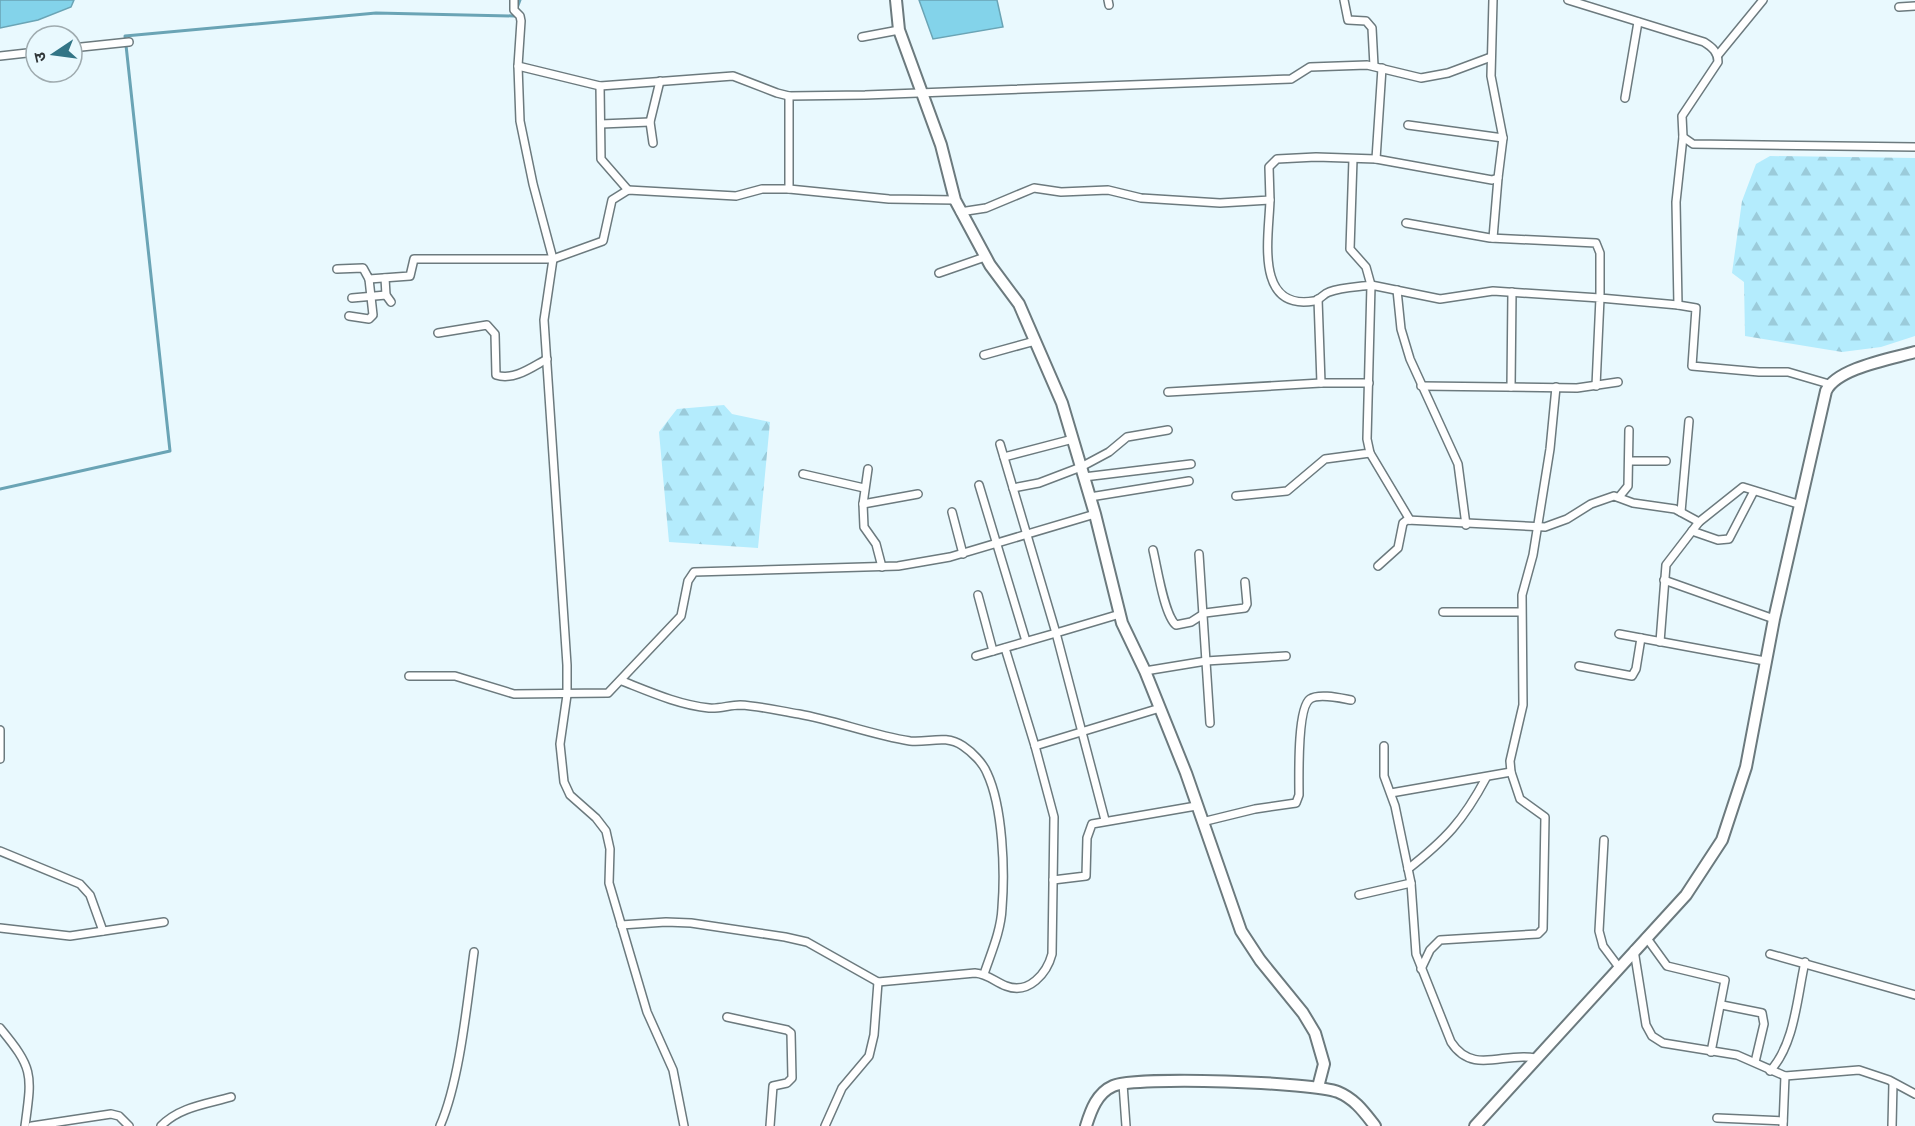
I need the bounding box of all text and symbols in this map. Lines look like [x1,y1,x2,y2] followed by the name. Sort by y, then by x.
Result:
[24,24,84,84] north arrow
[27,49,53,64] text: उ

